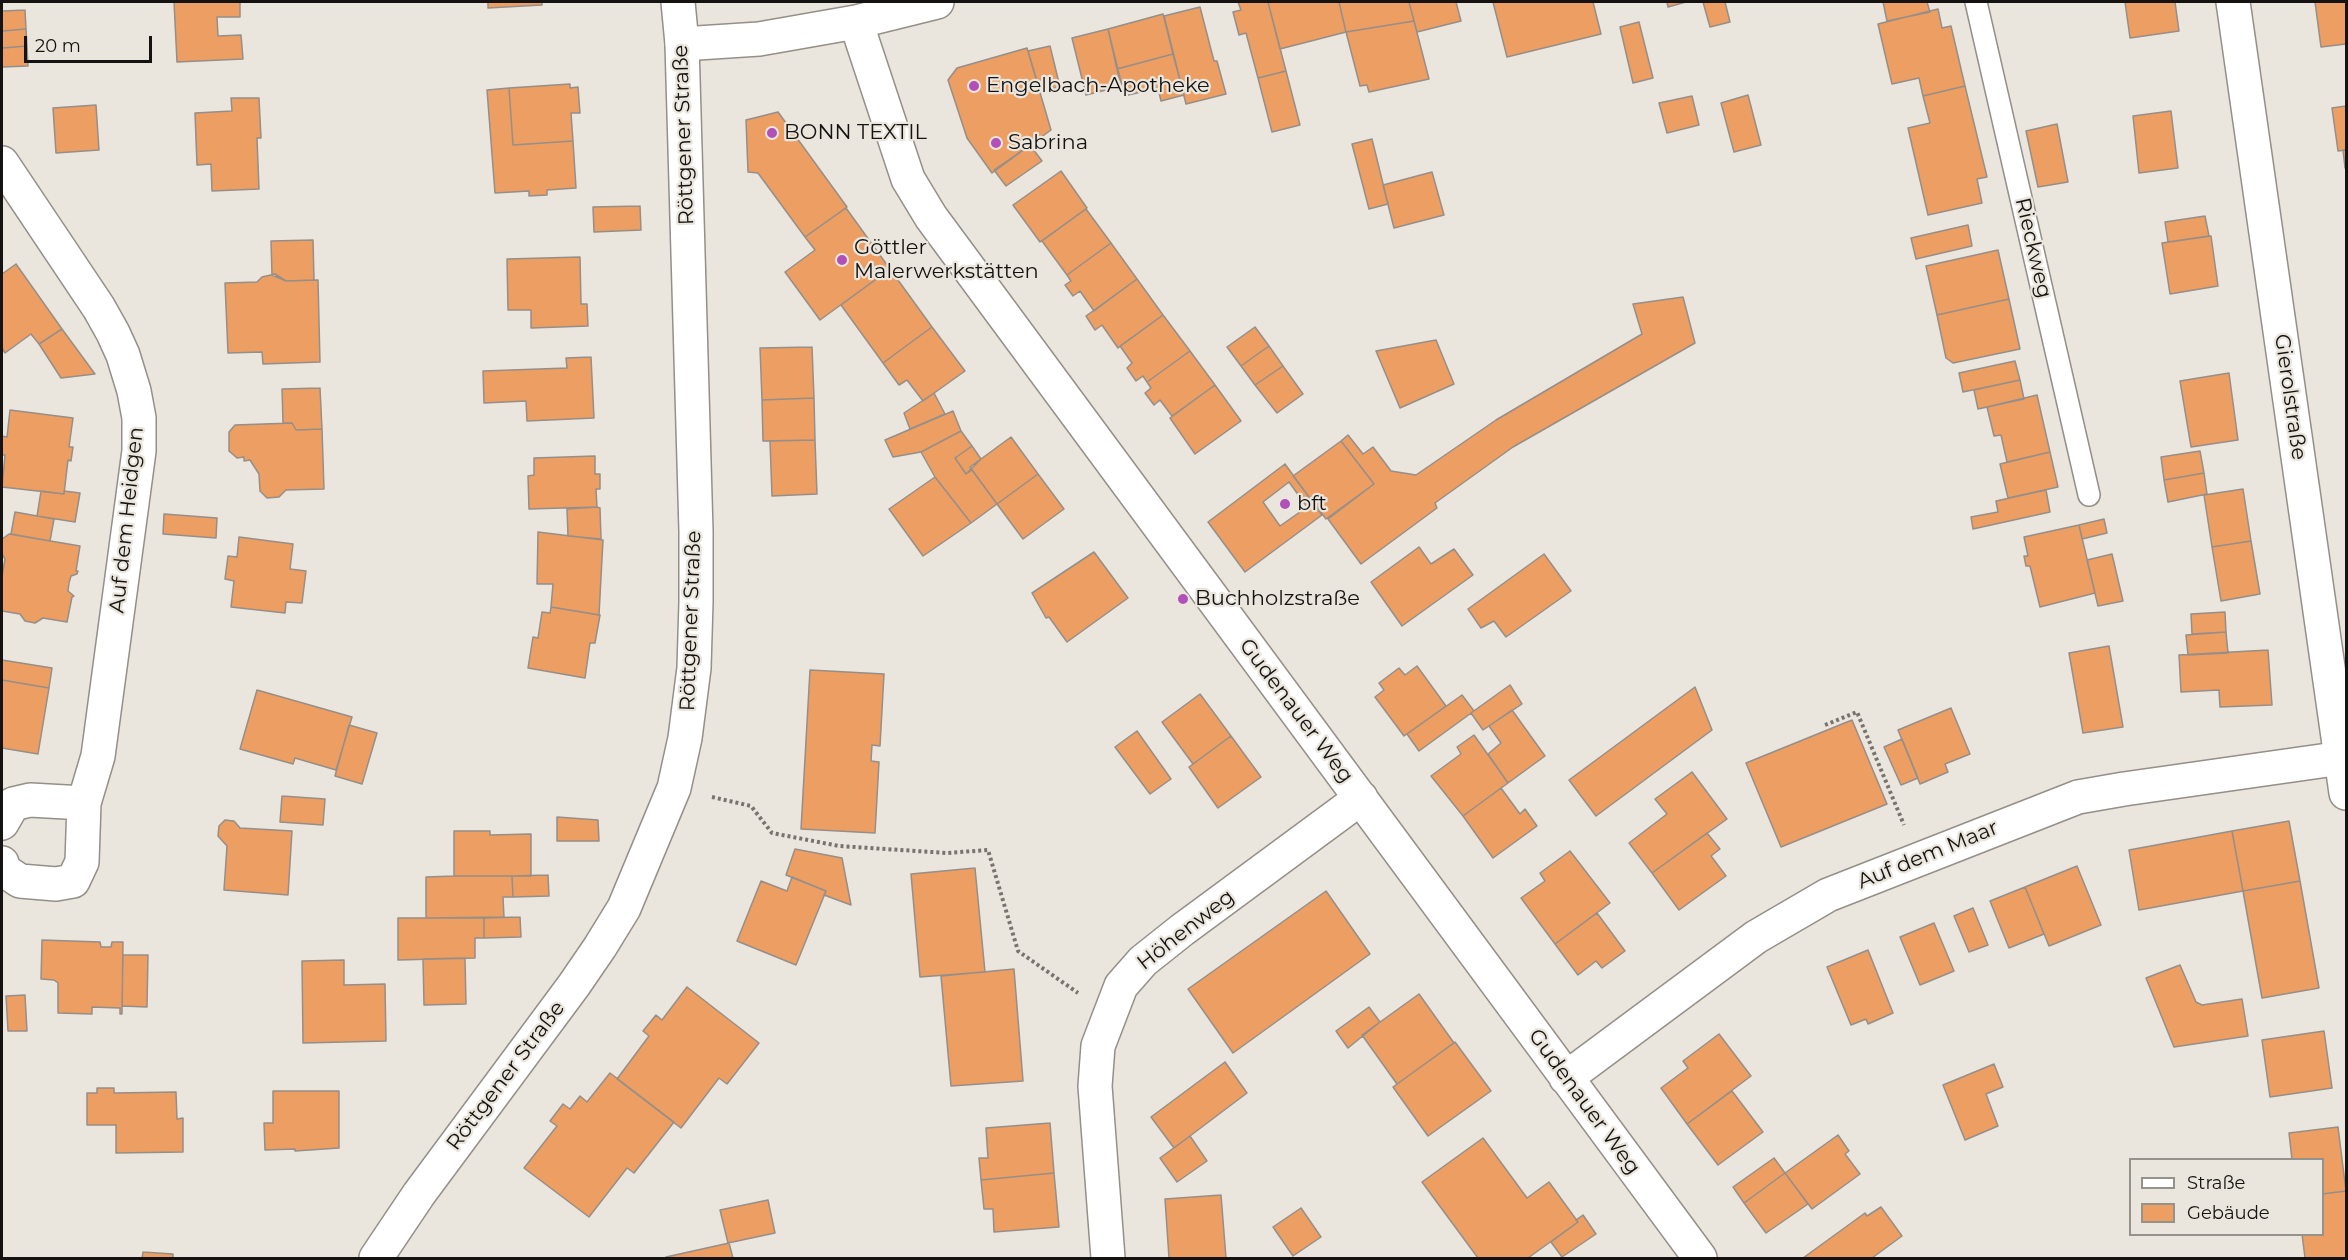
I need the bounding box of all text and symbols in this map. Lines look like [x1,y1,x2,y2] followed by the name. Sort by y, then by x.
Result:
[27,24,154,62] scale bar
[35,35,81,57] text: 20 m
[668,44,700,226] street label: Röttgener Straße
[986,73,1210,99] place label: Engelbach-Apotheke
[967,79,981,93] marker: Engelbach-Apotheke
[784,120,927,146] place label: BONN TEXTIL
[765,126,779,140] marker: BONN TEXTIL
[1008,130,1088,156] place label: Sabrina
[989,136,1003,150] marker: Sabrina
[2009,195,2057,301] street label: Rieckweg
[854,235,1039,285] place label: Göttler Malerwerkstätten
[835,253,849,267] marker: Göttler Malerwerkstätten
[2269,332,2311,462] street label: Gierolstraße
[105,426,149,614] street label: Auf dem Heidgen
[1297,491,1327,517] place label: bft
[1278,497,1292,511] marker: bft
[675,530,707,712] street label: Röttgener Straße
[1195,586,1360,612] place label: Buchholzstraße
[1176,592,1190,606] marker: Buchholzstraße
[1234,634,1358,788] street label: Gudenauer Weg
[1854,815,2002,895] street label: Auf dem Maar
[1132,884,1240,976] street label: Höhenweg
[442,996,570,1156] street label: Röttgener Straße
[1523,1024,1645,1180] street label: Gudenauer Weg
[2129,1158,2324,1236] legend
[2187,1172,2245,1194] text: Straße
[2187,1202,2270,1224] text: Gebäude

